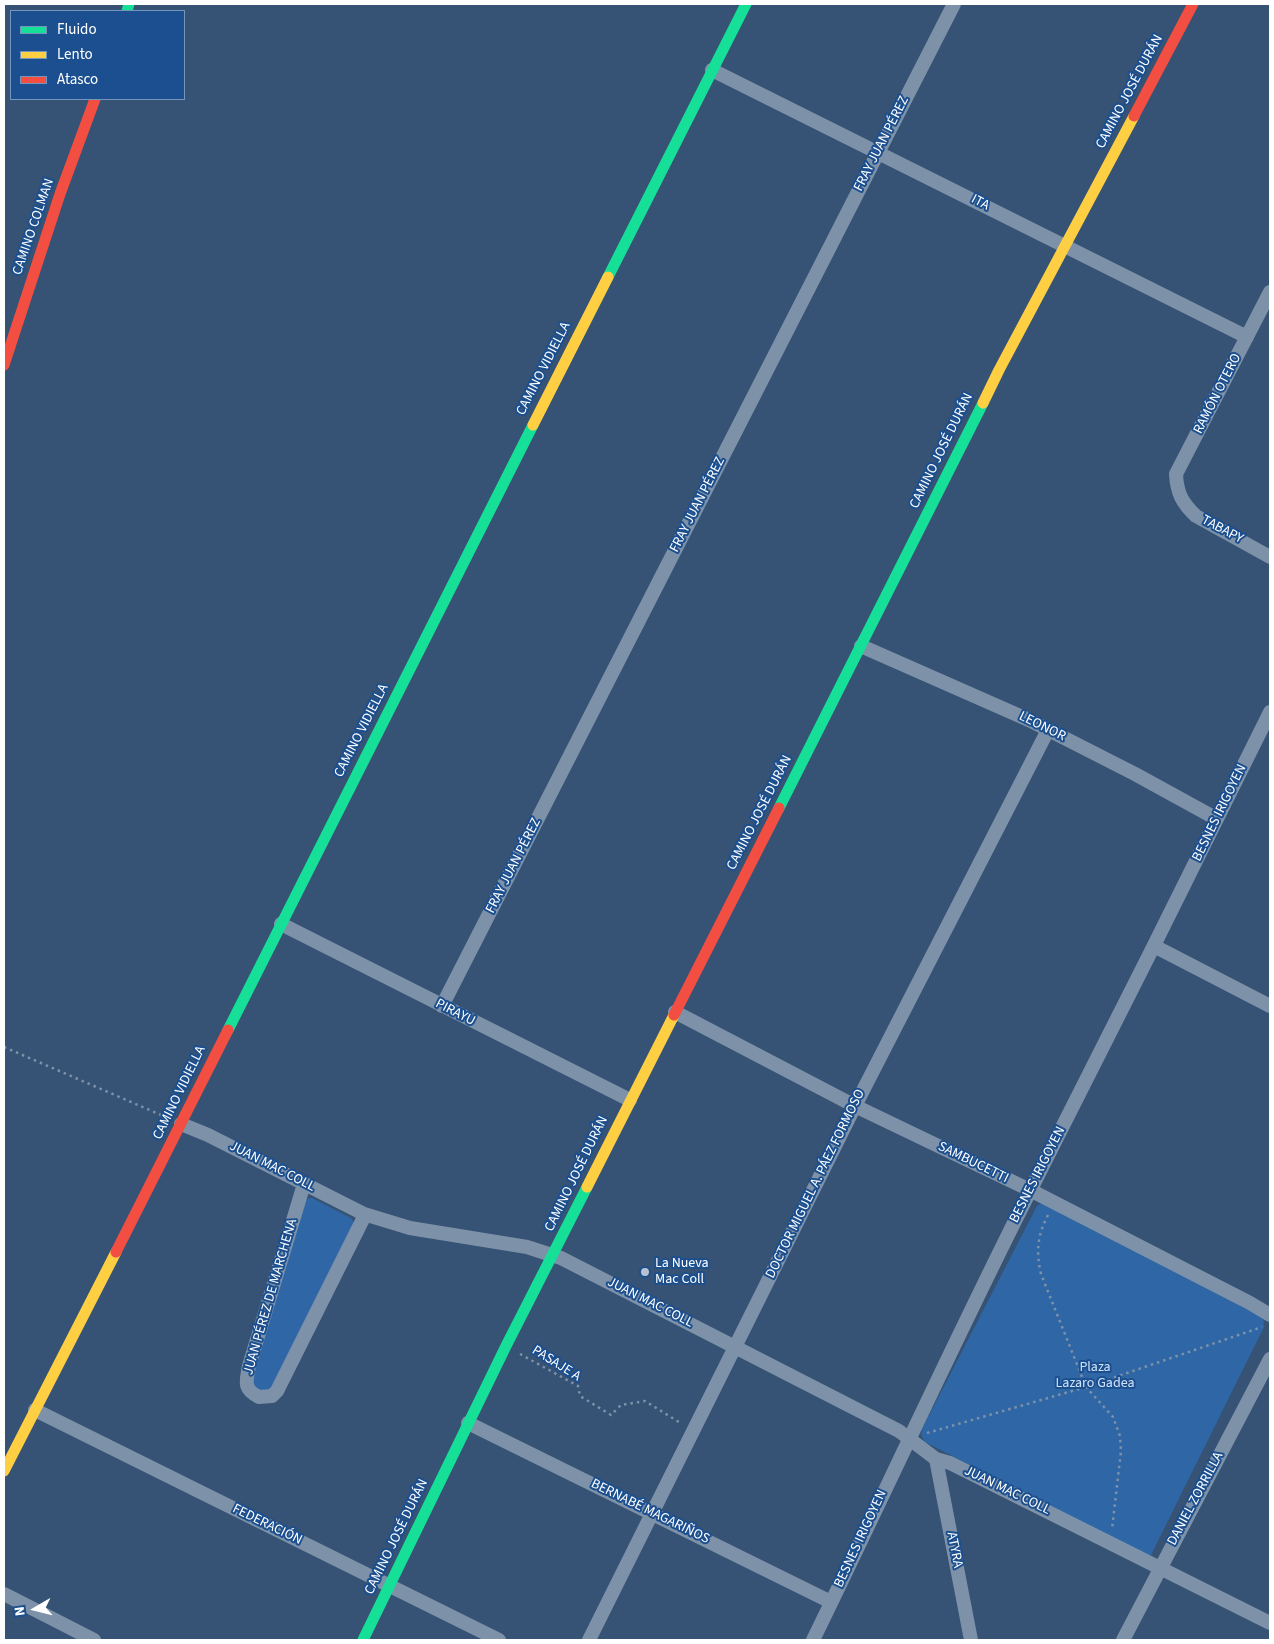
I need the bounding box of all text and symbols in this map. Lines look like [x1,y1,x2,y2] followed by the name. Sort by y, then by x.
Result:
[10,10,185,100] legend
[57,19,97,40] text: Fluido
[1093,32,1167,152] street label: CAMINO JOSÉ DURÁN
[57,44,93,65] text: Lento
[57,69,98,90] text: Atasco
[851,93,913,195] street label: FRAY JUAN PÉREZ
[10,176,58,278] street label: CAMINO COLMAN
[968,191,992,215] street label: ITA
[513,320,575,418] street label: CAMINO VIDIELLA
[1191,351,1245,437] street label: RAMÓN OTERO
[907,390,977,512] street label: CAMINO JOSÉ DURÁN
[667,454,729,556] street label: FRAY JUAN PÉREZ
[1198,512,1246,548] street label: TABAPY
[331,682,393,780] street label: CAMINO VIDIELLA
[1016,709,1068,745] street label: LEONOR
[724,753,796,873] street label: CAMINO JOSÉ DURÁN
[1189,762,1251,864] street label: BESNES IRIGOYEN
[483,815,545,917] street label: FRAY JUAN PÉREZ
[432,996,478,1030] street label: PIRAYU
[150,1043,210,1143] street label: CAMINO VIDIELLA
[763,1087,869,1281] street label: DOCTOR MIGUEL A. PÁEZ FORMOSO
[542,1113,612,1235] street label: CAMINO JOSÉ DURÁN
[1006,1124,1070,1226] street label: BESNES IRIGOYEN
[226,1138,318,1196] street label: JUAN MAC COLL
[935,1139,1011,1187] street label: SAMBUCETTI
[241,1217,301,1377] street label: JUAN PÉREZ DE MARCHENA
[655,1256,709,1288] place label: La Nueva Mac Coll
[639,1266,651,1278] marker: La Nueva Mac Coll
[604,1274,696,1332] street label: JUAN MAC COLL
[528,1342,584,1386] street label: PASAJE A
[1056,1360,1134,1392] park label: Plaza Lazaro Gadea
[1164,1449,1228,1549] street label: DANIEL ZORRILLA
[961,1463,1053,1519] street label: JUAN MAC COLL
[362,1476,432,1598] street label: CAMINO JOSÉ DURÁN
[588,1476,712,1548] street label: BERNABÉ MAGARIÑOS
[831,1487,891,1591] street label: BESNES IRIGOYEN
[229,1501,305,1549] street label: FEDERACIÓN
[942,1531,966,1569] street label: ATYRA
[10,1584,60,1634] north arrow
[10,1605,31,1617] text: N

